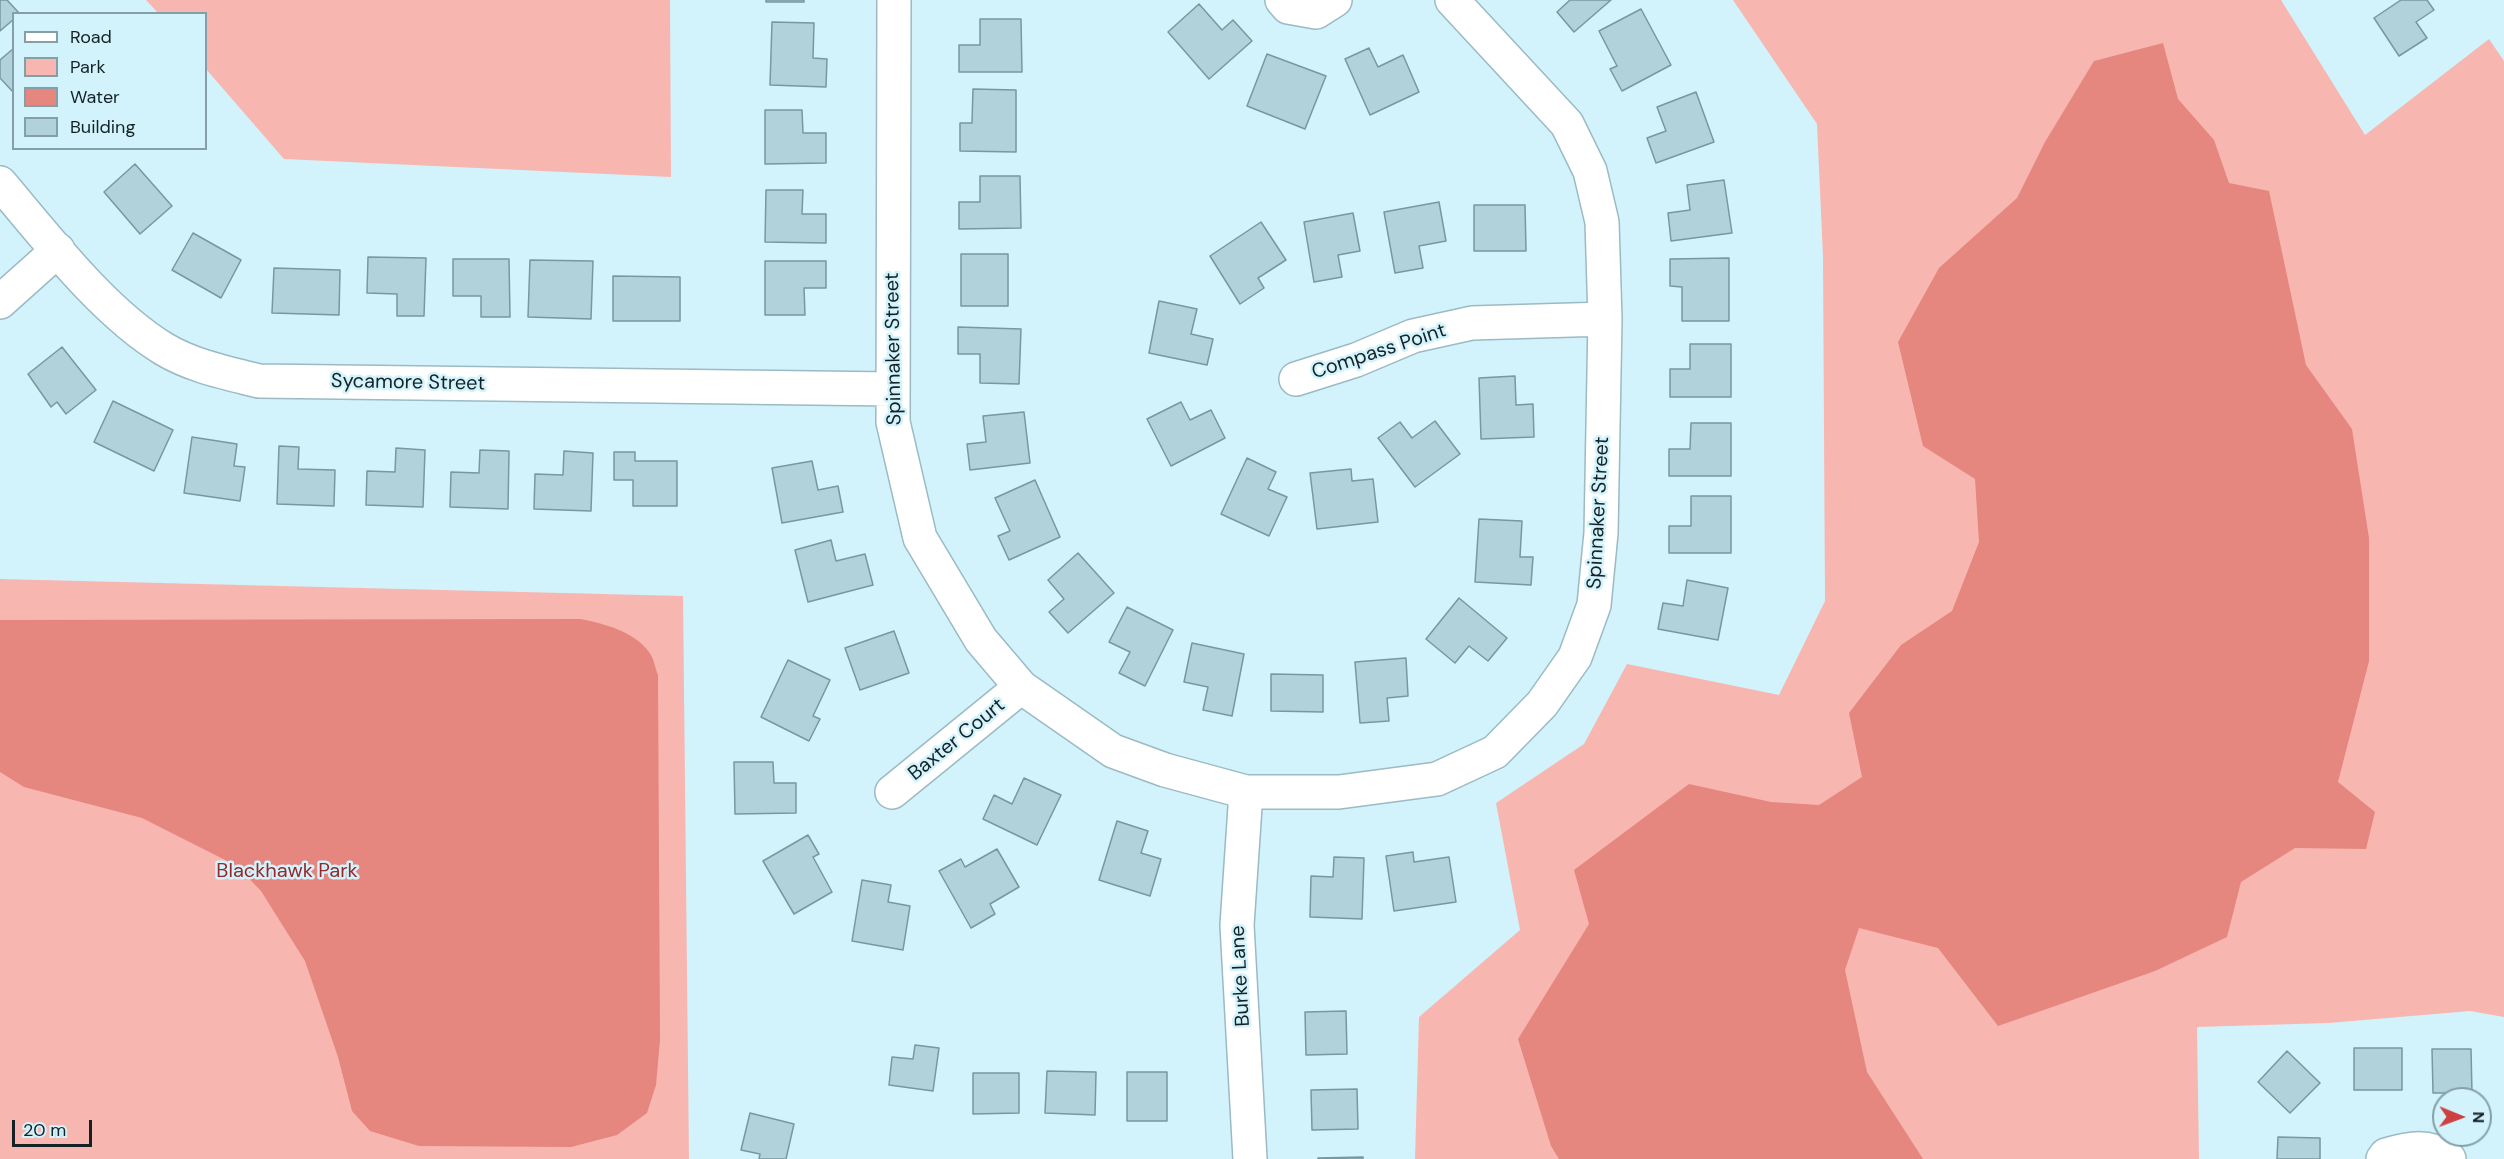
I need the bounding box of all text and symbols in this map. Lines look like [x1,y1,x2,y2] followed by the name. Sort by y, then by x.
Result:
[12,12,207,150] legend
[70,25,112,49] text: Road
[70,55,106,79] text: Park
[70,85,120,109] text: Water
[70,115,135,139] text: Building
[881,272,907,426] street label: Spinnaker Street
[1309,319,1449,385] street label: Compass Point
[331,370,485,396] street label: Sycamore Street
[1583,436,1615,590] street label: Spinnaker Street
[904,694,1010,786] street label: Baxter Court
[216,860,358,884] park label: Blackhawk Park
[1226,925,1256,1027] street label: Burke Lane
[2432,1087,2492,1147] north arrow
[15,1108,94,1146] scale bar
[2468,1111,2489,1123] text: N
[23,1118,66,1142] text: 20 m

